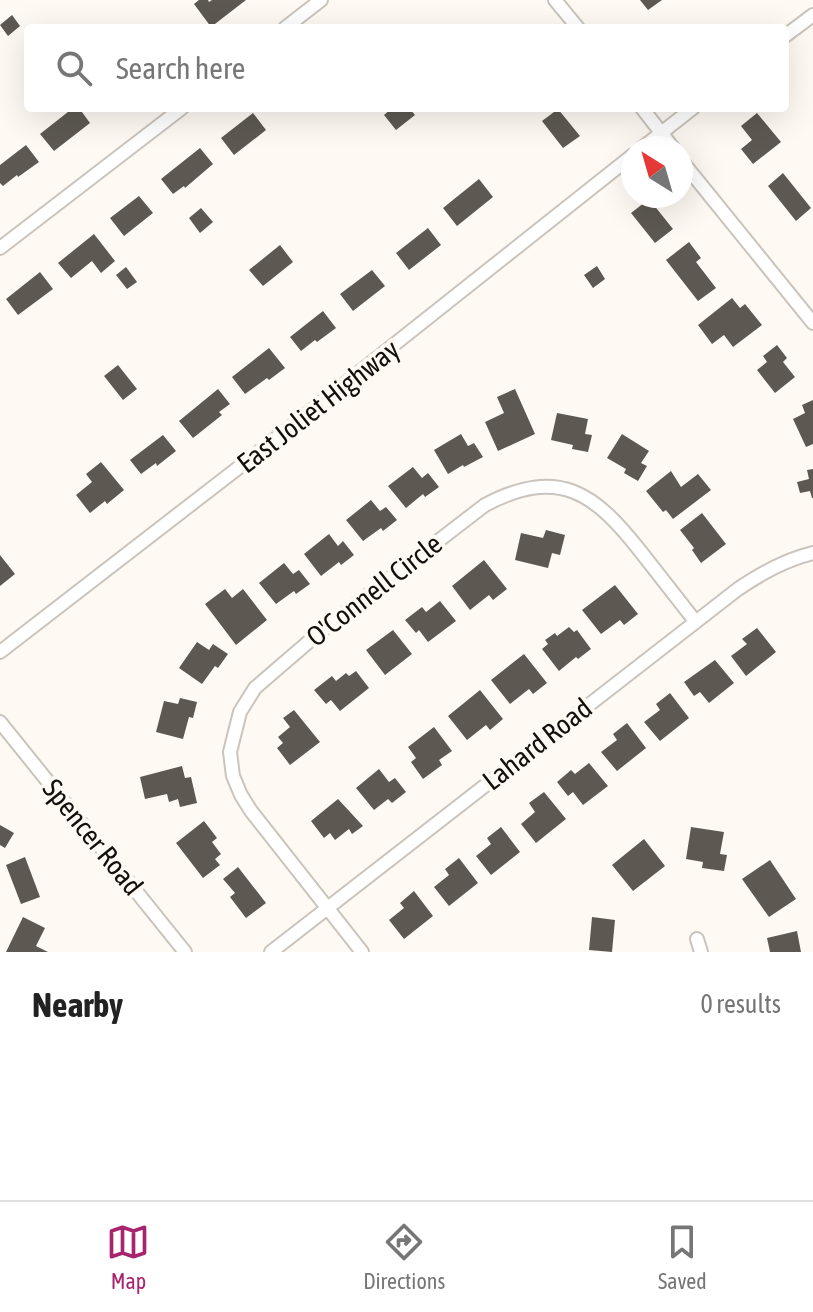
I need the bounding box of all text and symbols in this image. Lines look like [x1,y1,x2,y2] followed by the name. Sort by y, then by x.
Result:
[24,24,789,112] search box
[52,46,96,90] icon: search
[116,51,245,85] text: Search here
[621,136,693,208] north arrow
[231,333,405,479] street label: East Joliet Highway
[300,527,448,653] street label: O'Connell Circle
[476,692,598,796] street label: Lahard Road
[37,773,149,901] street label: Spencer Road
[32,985,123,1024] text: Nearby
[700,989,781,1019] text: 0 results
[106,1220,150,1294] tab: Map
[363,1220,445,1294] tab: Directions
[658,1220,707,1294] tab: Saved

